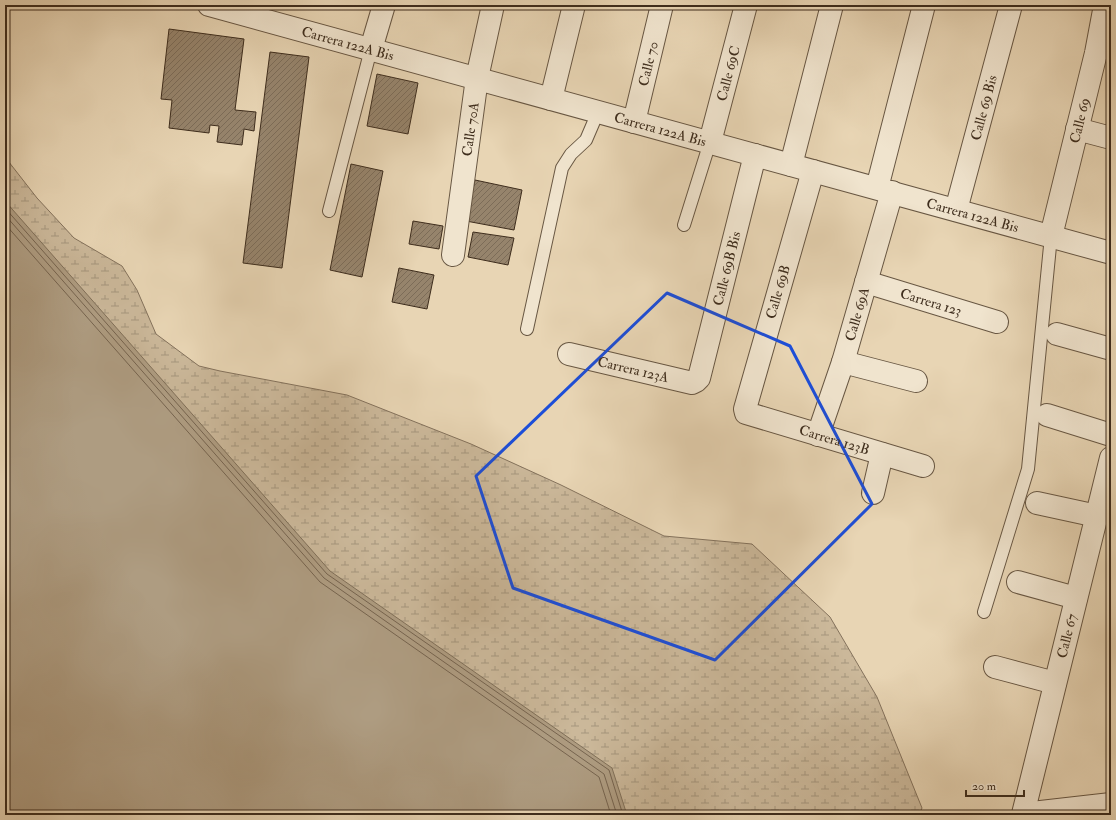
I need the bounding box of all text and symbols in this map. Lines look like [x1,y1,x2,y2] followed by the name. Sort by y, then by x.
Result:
[300,22,396,64] street label: Carrera 122A Bis
[634,40,662,88] street label: Calle 70
[713,44,743,103] street label: Calle 69C
[967,73,1000,142] street label: Calle 69 Bis
[1066,96,1093,145] street label: Calle 69
[458,101,482,157] street label: Calle 70A
[612,108,708,150] street label: Carrera 122A Bis
[925,194,1021,236] street label: Carrera 122A Bis
[709,229,744,307] street label: Calle 69B Bis
[762,263,794,321] street label: Calle 69B
[898,284,964,319] street label: Carrera 123
[841,285,873,343] street label: Calle 69A
[596,353,671,386] street label: Carrera 123A
[797,421,872,458] street label: Carrera 123B
[1053,611,1081,660] street label: Calle 67
[966,772,1024,798] scale bar
[972,779,997,794] text: 20 m

